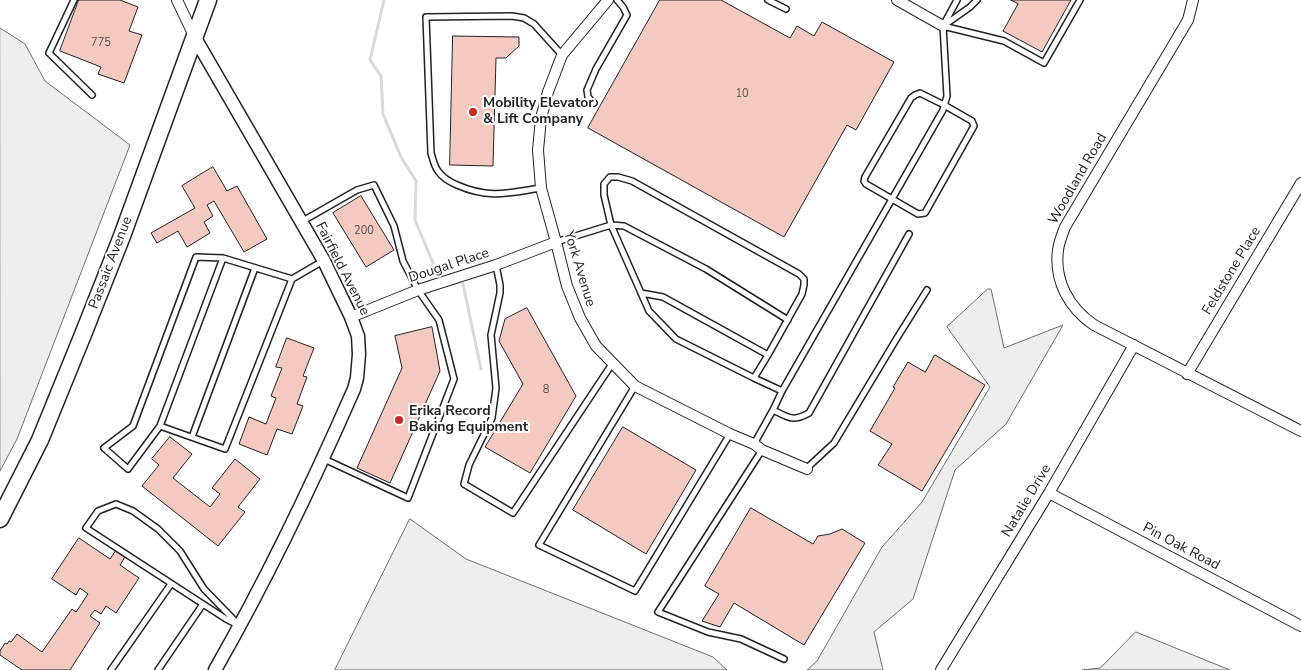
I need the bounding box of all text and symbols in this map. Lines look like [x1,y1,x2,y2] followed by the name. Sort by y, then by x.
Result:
[91,36,111,50] house number: 775
[735,87,749,101] house number: 10
[483,96,594,128] place label: Mobility Elevator & Lift Company
[467,106,479,118] marker: Mobility Elevator & Lift Company
[1045,131,1111,227] street label: Woodland Road
[86,214,136,312] street label: Passaic Avenue
[311,220,373,318] street label: Fairfield Avenue
[354,224,374,238] house number: 200
[1199,224,1265,318] street label: Feldstone Place
[560,229,598,309] street label: York Avenue
[407,245,491,287] street label: Dougal Place
[543,383,549,397] house number: 8
[409,404,528,437] place label: Erika Record Baking Equipment
[393,414,405,426] marker: Erika Record Baking Equipment
[999,462,1055,540] street label: Natalie Drive
[1140,520,1222,574] street label: Pin Oak Road

